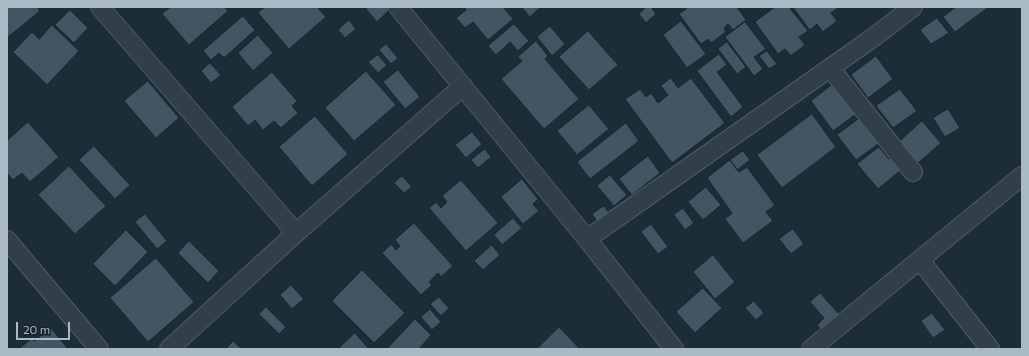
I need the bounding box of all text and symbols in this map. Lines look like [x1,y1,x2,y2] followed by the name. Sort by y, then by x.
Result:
[18,314,72,340] scale bar
[23,322,50,336] text: 20 m

